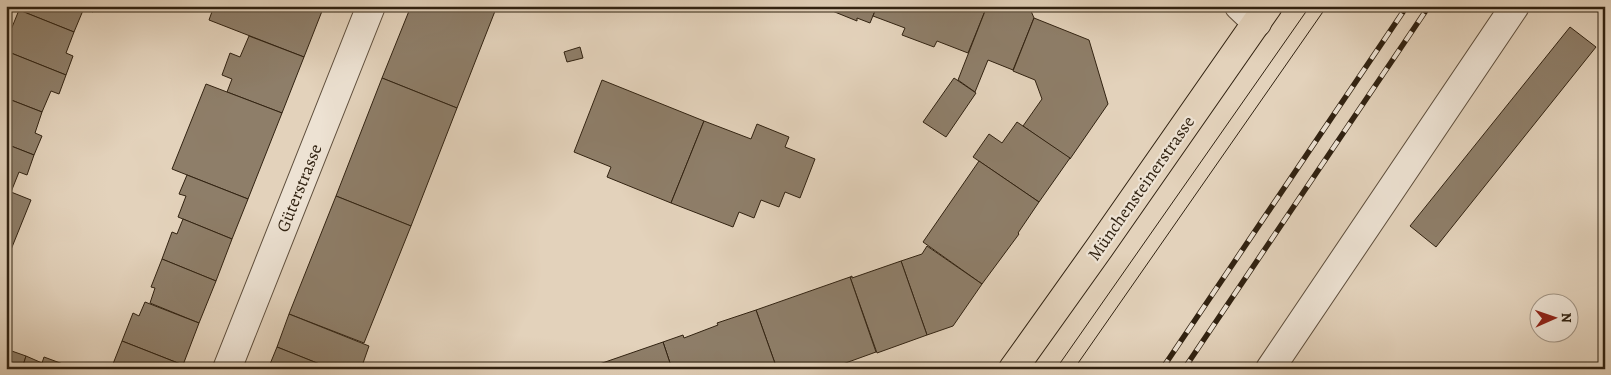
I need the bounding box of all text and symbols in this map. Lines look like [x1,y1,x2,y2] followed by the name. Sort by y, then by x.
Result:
[1082,111,1200,265] street label: Münchensteinerstrasse
[270,140,328,236] street label: Güterstrasse
[1528,292,1578,342] north arrow
[1557,312,1576,323] text: N

